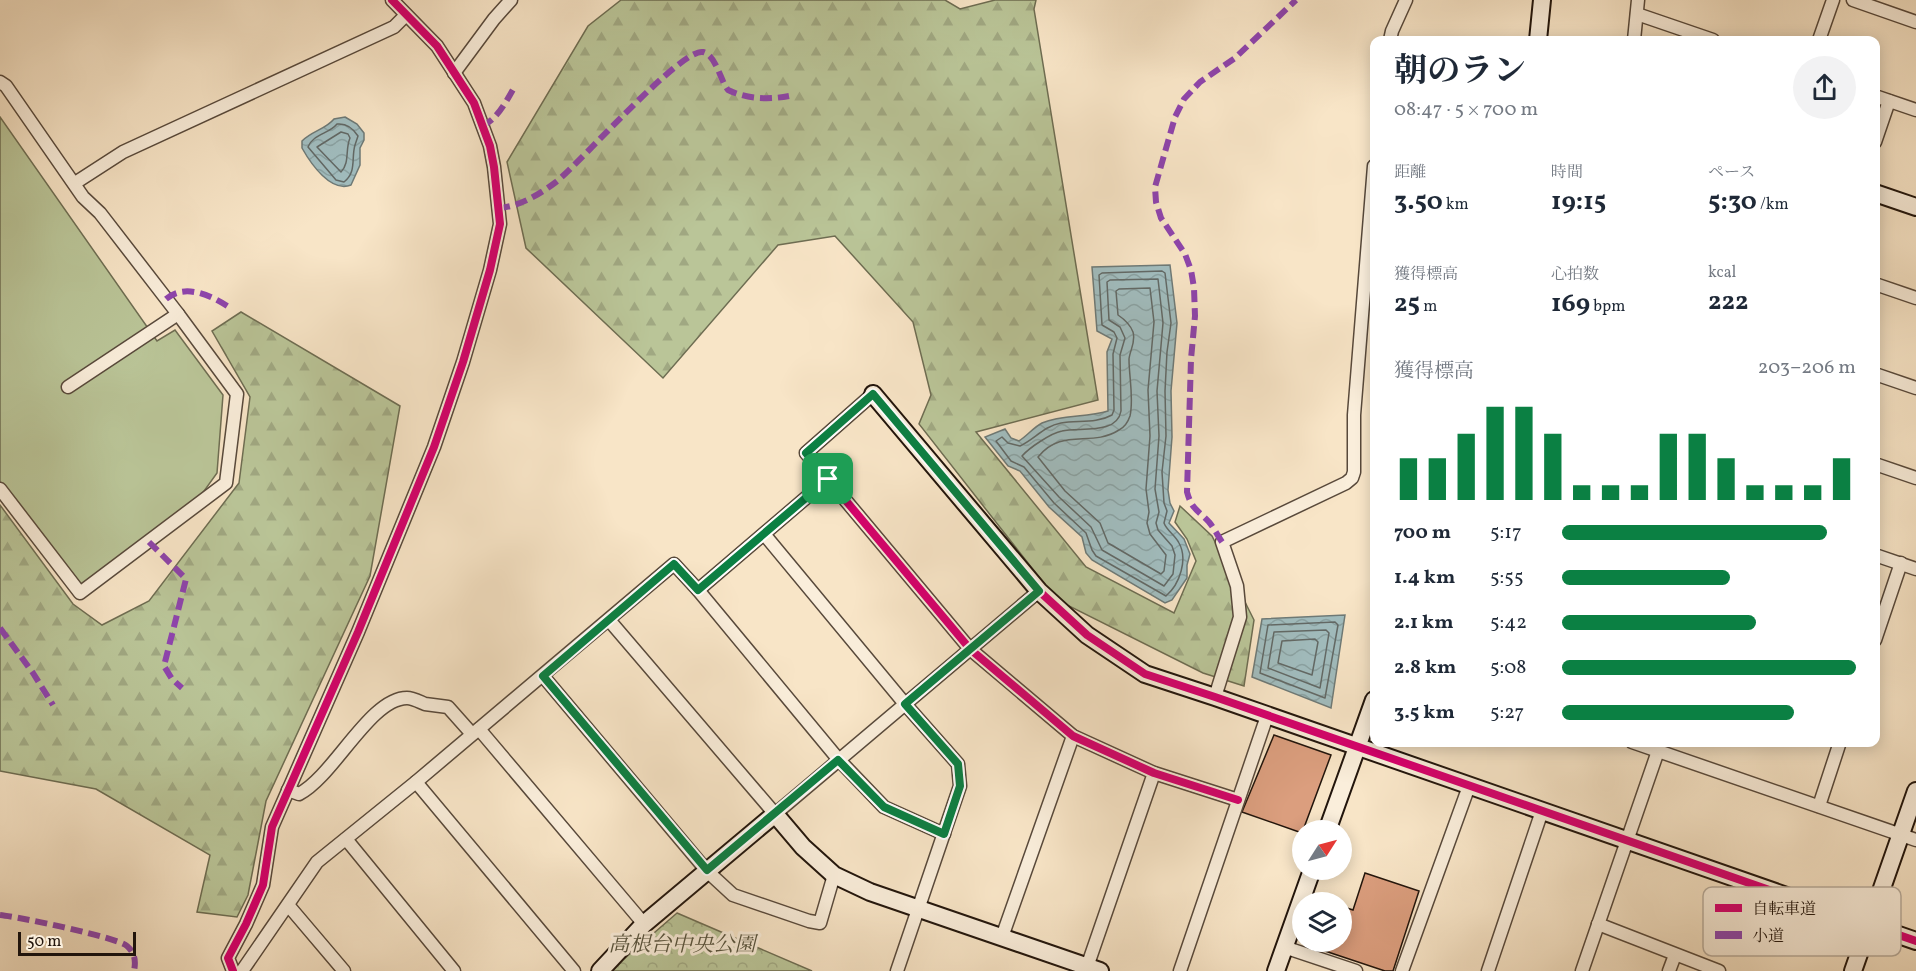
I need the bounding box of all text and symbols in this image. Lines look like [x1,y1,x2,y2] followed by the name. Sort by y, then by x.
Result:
[1394,50,1526,96] text: 朝のラン
[1793,56,1856,119] button: share
[1394,96,1538,124] text: 08:47 · 5 × 700 m
[1394,162,1426,184] text: 距離
[1551,162,1583,184] text: 時間
[1708,162,1755,184] text: ペース
[1394,184,1443,220] text: 3.50
[1551,184,1606,220] text: 19:15
[1708,184,1757,220] text: 5:30
[1443,194,1469,216] text: km
[1757,194,1789,216] text: /km
[1708,262,1736,284] text: kcal
[1394,264,1458,286] text: 獲得標高
[1551,264,1599,286] text: 心拍数
[1708,284,1749,320] text: 222
[1394,286,1420,322] text: 25
[1551,286,1590,322] text: 169
[1420,296,1437,318] text: m
[1590,296,1625,318] text: bpm
[1758,354,1856,382] text: 203–206 m
[1394,358,1474,386] text: 獲得標高
[802,453,853,504] pin
[811,462,844,495] icon: arrive
[1394,519,1451,547] text: 700 m
[1490,519,1522,547] text: 5:17
[1394,564,1455,592] text: 1.4 km
[1490,564,1524,592] text: 5:55
[1394,609,1454,637] text: 2.1 km
[1490,609,1527,637] text: 5:42
[1394,654,1456,682] text: 2.8 km
[1490,654,1527,682] text: 5:08
[1394,699,1455,727] text: 3.5 km
[1490,699,1524,727] text: 5:27
[1292,820,1352,880] north arrow
[1292,820,1352,952] map controls
[1703,887,1901,956] legend
[1292,892,1352,952] button: layers
[1752,899,1816,921] text: 自転車道
[1752,926,1784,948] text: 小道
[18,929,136,956] scale bar
[27,931,61,953] text: 50 m
[609,931,758,960] park label: 高根台中央公園

